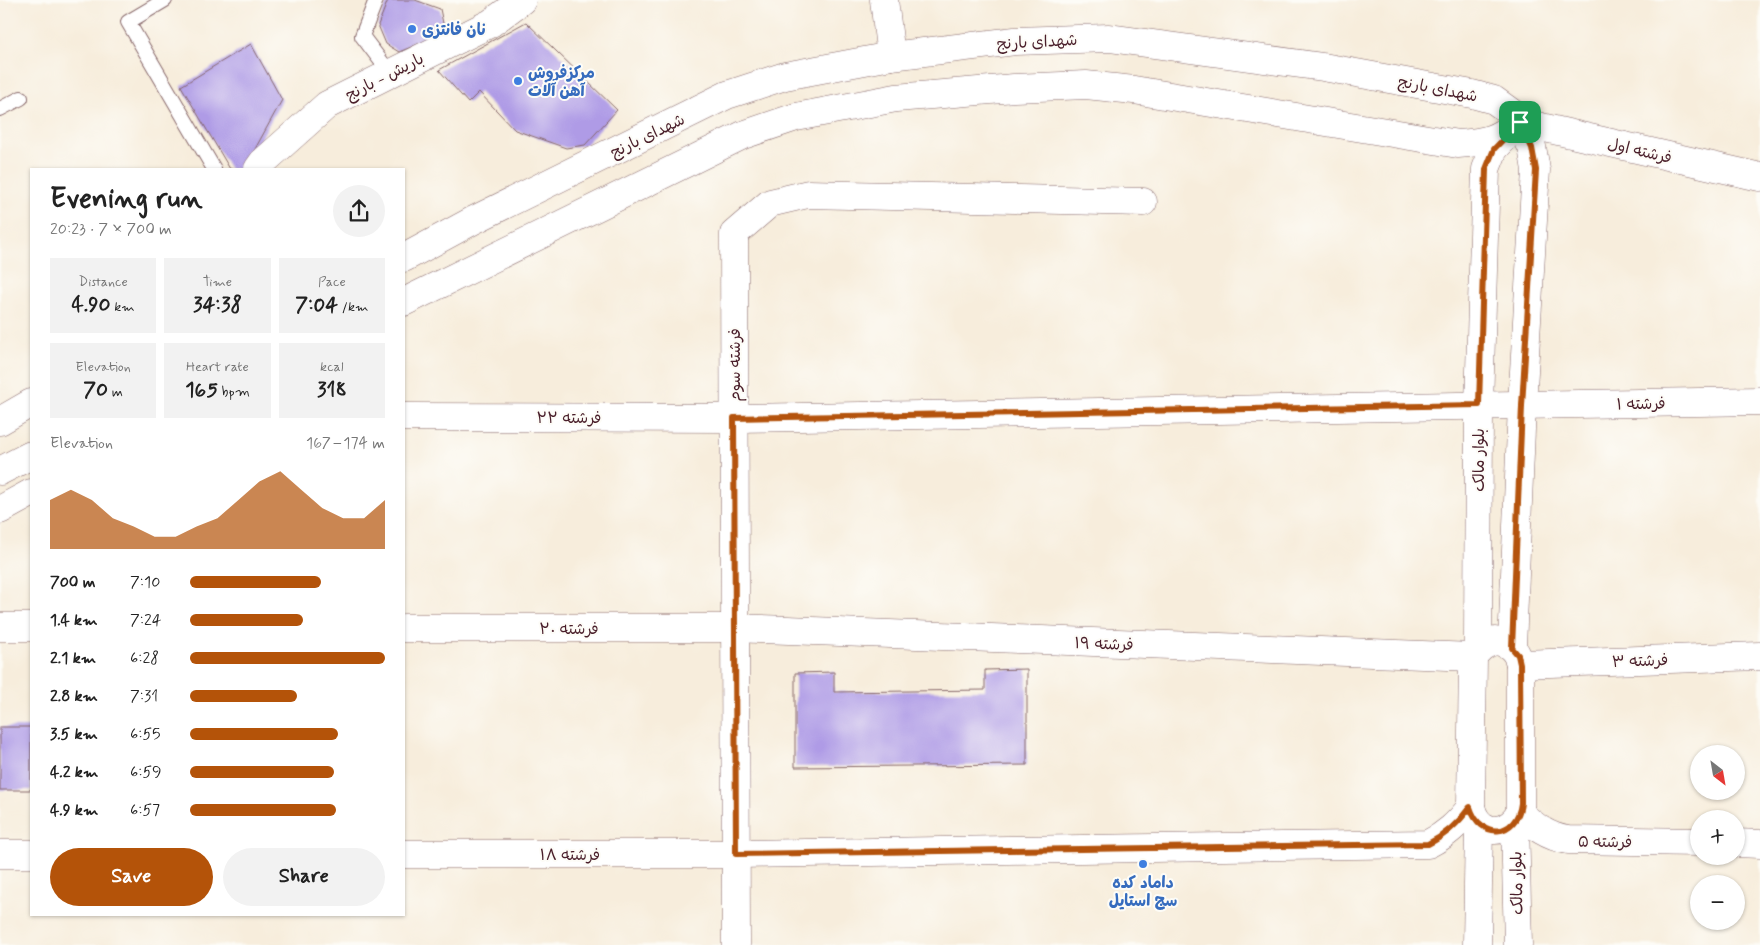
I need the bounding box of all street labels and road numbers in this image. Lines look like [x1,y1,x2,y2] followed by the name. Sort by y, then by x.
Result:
[996,30,1078,55] street label: شهدای بارنج
[342,49,428,106] street label: باریش - بارنج
[1396,71,1479,107] street label: شهدای بارنج
[607,109,688,163] street label: شهدای بارنج
[1605,134,1674,169] street label: فرشته اول
[725,328,747,402] street label: فرشته سوم
[1616,394,1666,415] street label: فرشته ۱
[537,408,601,429] street label: ۲۲ فرشته
[1469,428,1490,492] street label: بلوار مالک
[539,619,599,640] street label: ۲۰ فرشته
[1074,633,1134,656] street label: ۱۹ فرشته
[1611,650,1669,673] street label: فرشته ۳
[1578,832,1632,853] street label: فرشته ۵
[540,845,600,866] street label: ۱۸ فرشته
[1506,851,1529,915] street label: بلوار مالک

